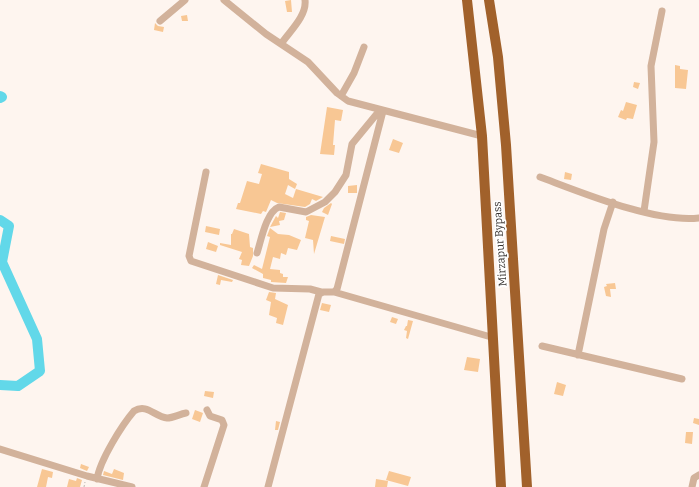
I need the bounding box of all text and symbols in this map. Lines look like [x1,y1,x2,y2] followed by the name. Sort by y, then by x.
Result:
[491,201,509,287] street label: Mirzapur Bypass

